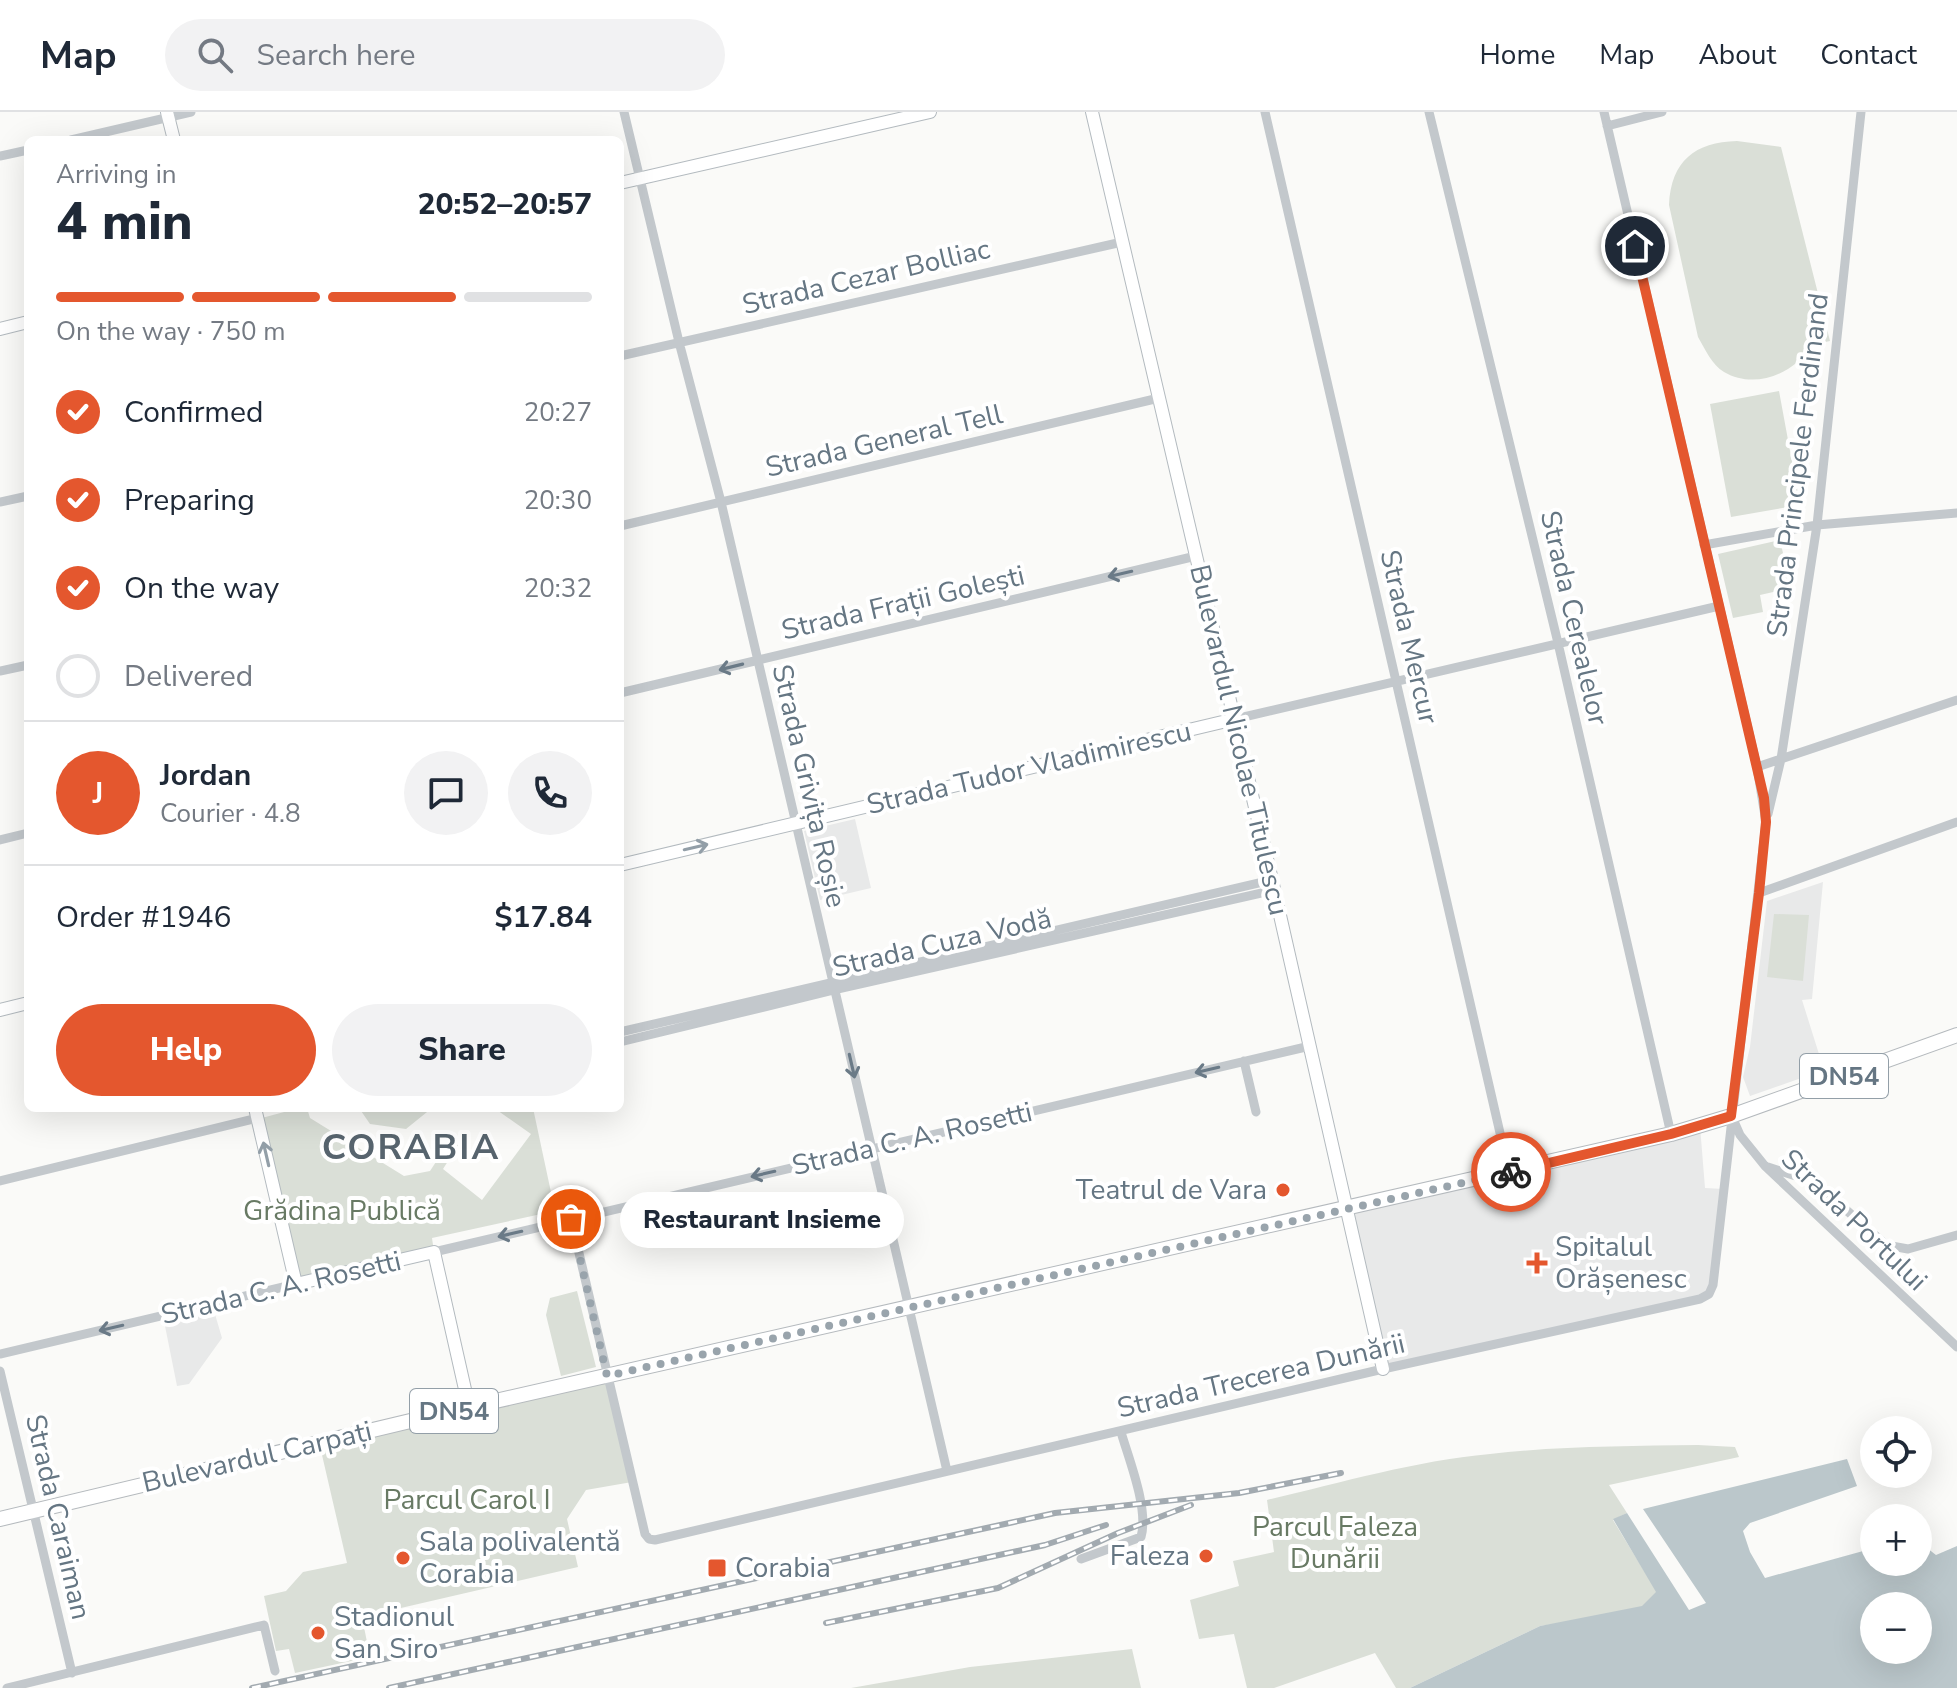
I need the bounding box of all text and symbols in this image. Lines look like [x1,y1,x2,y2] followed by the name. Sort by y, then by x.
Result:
[165,19,725,91] search box
[40,30,117,81] text: Map
[193,33,237,77] icon: search
[257,35,416,76] text: Search here
[1480,36,1555,74] text: Home
[1599,36,1654,74] text: Map
[1698,36,1776,74] text: About
[1820,36,1917,74] text: Contact
[56,157,177,192] text: Arriving in
[417,184,592,225] text: 20:52–20:57
[56,186,193,257] text: 4 min
[1601,212,1669,280] pin
[1613,224,1657,268] icon: home
[738,230,994,324] street label: Strada Cezar Bolliac
[1758,291,1838,639] street label: Strada Principele Ferdinand
[56,314,285,349] text: On the way · 750 m
[56,390,100,434] icon: check
[124,392,264,433] text: Confirmed
[524,395,592,430] text: 20:27
[762,395,1007,487] street label: Strada General Tell
[56,478,100,522] icon: check
[124,480,255,521] text: Preparing
[524,483,592,518] text: 20:30
[1531,507,1617,729] street label: Strada Cerealelor
[1371,546,1447,728] street label: Strada Mercur
[778,557,1028,649] street label: Strada Frații Golești
[1180,561,1298,919] street label: Bulevardul Nicolae Titulescu
[56,566,100,610] icon: check
[1108,567,1134,582] one-way arrow
[124,568,279,609] text: On the way
[524,571,592,606] text: 20:32
[124,656,253,697] text: Delivered
[719,660,745,675] one-way arrow
[763,661,855,911] street label: Strada Grivița Roșie
[863,712,1195,824] street label: Strada Tudor Vladimirescu
[404,751,488,835] button: chat
[508,751,592,835] button: phone
[160,755,251,796] text: Jordan
[93,773,103,814] text: J
[160,796,301,831] text: Courier · 4.8
[683,838,708,853] one-way arrow
[56,897,231,938] text: Order #1946
[495,897,592,938] text: $17.84
[829,899,1055,987] street label: Strada Cuza Vodă
[56,1004,316,1096] button: Help
[332,1004,592,1096] button: Share
[845,1053,860,1079] one-way arrow
[1800,1054,1888,1098] road number: DN54
[1195,1063,1220,1078] one-way arrow
[788,1093,1036,1185] street label: Strada C. A. Rosetti
[322,1123,500,1172] district label: CORABIA
[1471,1132,1551,1212] courier
[257,1141,272,1167] one-way arrow
[1773,1141,1935,1299] street label: Strada Portului
[1489,1150,1533,1194] icon: bike
[751,1168,776,1183] one-way arrow
[1076,1171,1267,1209] place label: Teatrul de Vara
[1274,1181,1292,1199] marker: Teatrul de Vara
[537,1185,605,1253] pin
[619,1191,903,1247] callout: Restaurant Insieme
[243,1192,441,1230] park label: Grădina Publică
[549,1197,593,1241] icon: bag
[643,1202,881,1237] text: Restaurant Insieme
[498,1227,523,1242] one-way arrow
[1555,1228,1687,1298] place label: Spitalul Orășenesc
[157,1242,405,1334] street label: Strada C. A. Rosetti
[1526,1252,1548,1274] marker: Spitalul Orășenesc
[98,1321,124,1336] one-way arrow
[1113,1324,1409,1428] street label: Strada Trecerea Dunării
[410,1389,498,1433] road number: DN54
[16,1411,100,1623] street label: Strada Caraiman
[138,1412,376,1502] street label: Bulevardul Carpați
[1860,1416,1932,1664] map controls
[1860,1416,1932,1488] button: locate
[383,1481,551,1519] park label: Parcul Carol I
[1860,1504,1932,1576] button: +
[1252,1508,1418,1578] park label: Parcul Faleza Dunării
[419,1523,621,1593] place label: Sala polivalentă Corabia
[1110,1537,1190,1575] place label: Faleza
[1197,1547,1215,1565] marker: Faleza
[394,1549,412,1567] marker: Sala polivalentă Corabia
[735,1549,831,1587] place label: Corabia
[706,1557,728,1579] marker: Corabia
[1860,1592,1932,1664] button: −
[334,1598,455,1668] place label: Stadionul San Siro
[309,1624,327,1642] marker: Stadionul San Siro

